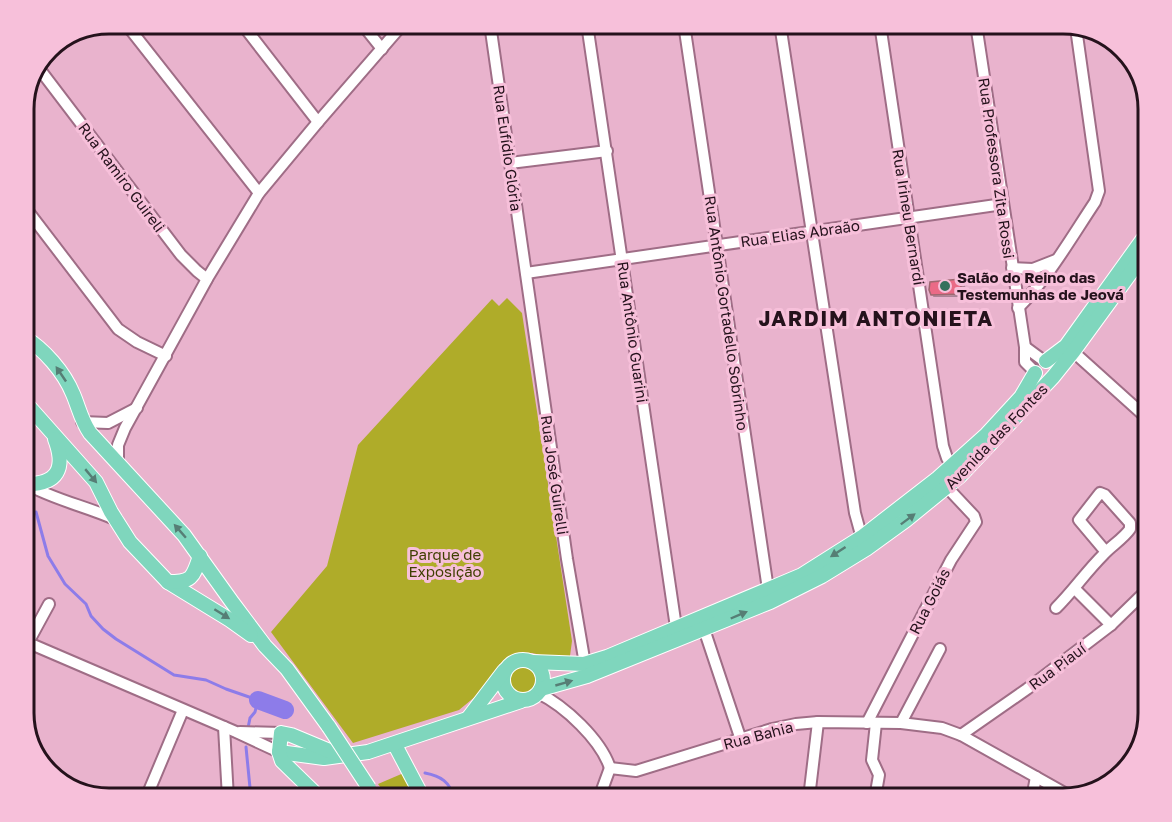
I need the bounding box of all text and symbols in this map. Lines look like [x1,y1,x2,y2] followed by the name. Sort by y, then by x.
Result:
[975,76,1019,260] street label: Rua Professora Zita Rossi
[490,84,526,212] street label: Rua Eufídio Glória
[75,119,169,235] street label: Rua Ramiro Guireli
[889,148,929,286] street label: Rua Irineu Bernardi
[702,195,752,431] street label: Rua Antônio Gortadello Sobrinho
[739,216,861,250] street label: Rua Elias Abraão
[614,260,652,404] street label: Rua Antônio Guarini
[957,268,1124,303] place label: Salão do Reino das Testemunhas de Jeová
[938,279,952,293] marker: Salão do Reino das Testemunhas de Jeová
[758,305,994,331] district label: JARDIM ANTONIETA
[56,366,67,382] one-way arrow
[941,380,1051,492] street label: Avenida das Fontes
[538,414,572,536] street label: Rua José Guirelli
[84,468,97,484] one-way arrow
[900,513,915,525] one-way arrow
[174,523,187,539] one-way arrow
[408,545,482,580] park label: Parque de Exposição
[830,547,846,558] one-way arrow
[905,565,953,637] street label: Rua Goiás
[214,609,230,620] one-way arrow
[730,610,748,620] one-way arrow
[1025,638,1090,693] street label: Rua Piauí
[555,678,573,687] one-way arrow
[721,717,795,753] street label: Rua Bahia

